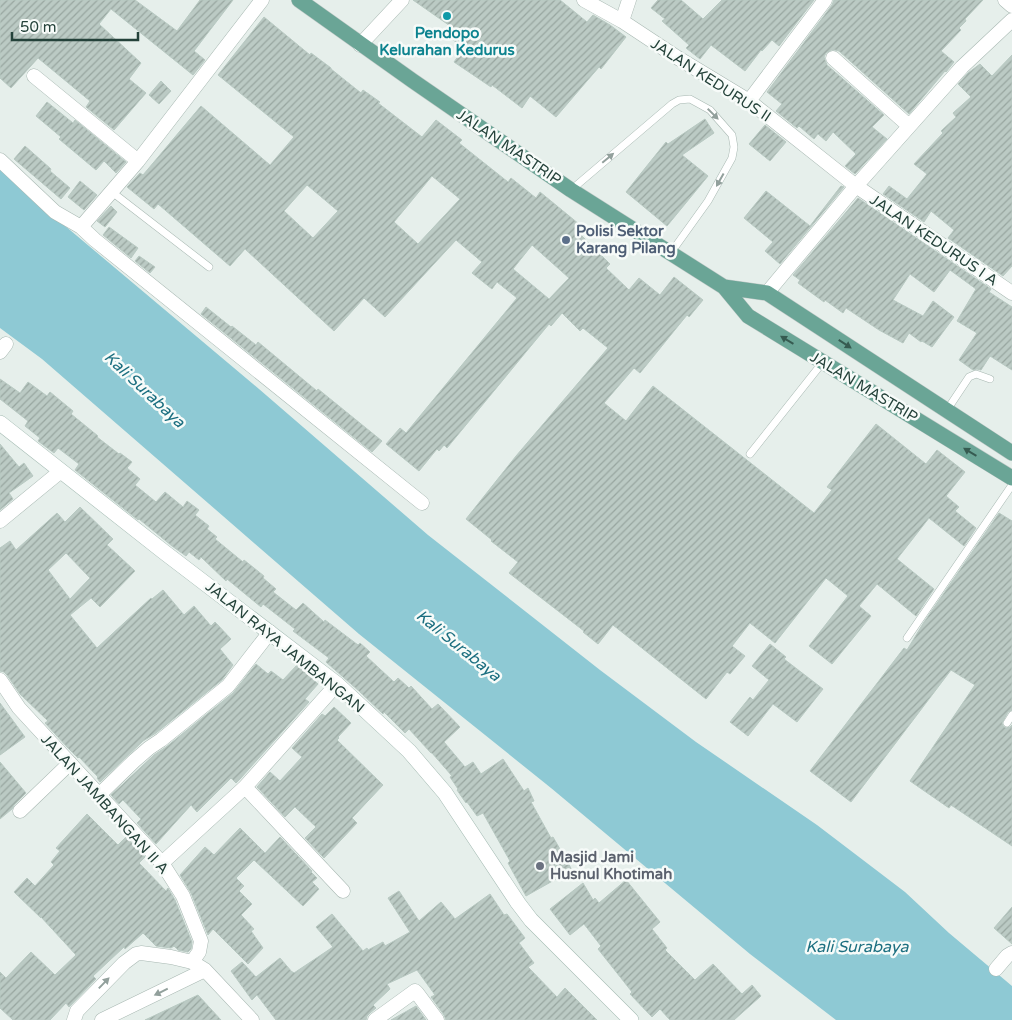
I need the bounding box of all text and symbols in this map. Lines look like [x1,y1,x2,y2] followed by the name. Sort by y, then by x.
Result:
[12,10,139,42] scale bar
[441,10,453,22] marker: Pendopo Kelurahan Kedurus
[20,18,57,36] text: 50 m
[379,24,515,59] place label: Pendopo Kelurahan Kedurus
[648,34,774,126] street label: JALAN KEDURUS II
[453,105,565,189] street label: JALAN MASTRIP
[707,108,719,120] one-way arrow
[601,152,613,164] one-way arrow
[716,173,724,187] one-way arrow
[867,190,1001,290] street label: JALAN KEDURUS I A
[576,222,676,258] place label: Polisi Sektor Karang Pilang
[560,234,572,246] marker: Polisi Sektor Karang Pilang
[780,336,794,345] one-way arrow
[838,339,851,349] one-way arrow
[100,347,189,433] water label: Kali Surabaya
[807,348,921,426] street label: JALAN MASTRIP
[964,448,977,457] one-way arrow
[202,577,368,717] street label: JALAN RAYA JAMBANGAN
[412,606,505,687] water label: Kali Surabaya
[37,730,173,878] street label: JALAN JAMBANGAN II A
[550,848,672,883] place label: Masjid Jami Husnul Khotimah
[534,860,546,872] marker: Masjid Jami Husnul Khotimah
[806,937,909,957] water label: Kali Surabaya
[98,977,110,989] one-way arrow
[154,988,168,996] one-way arrow

